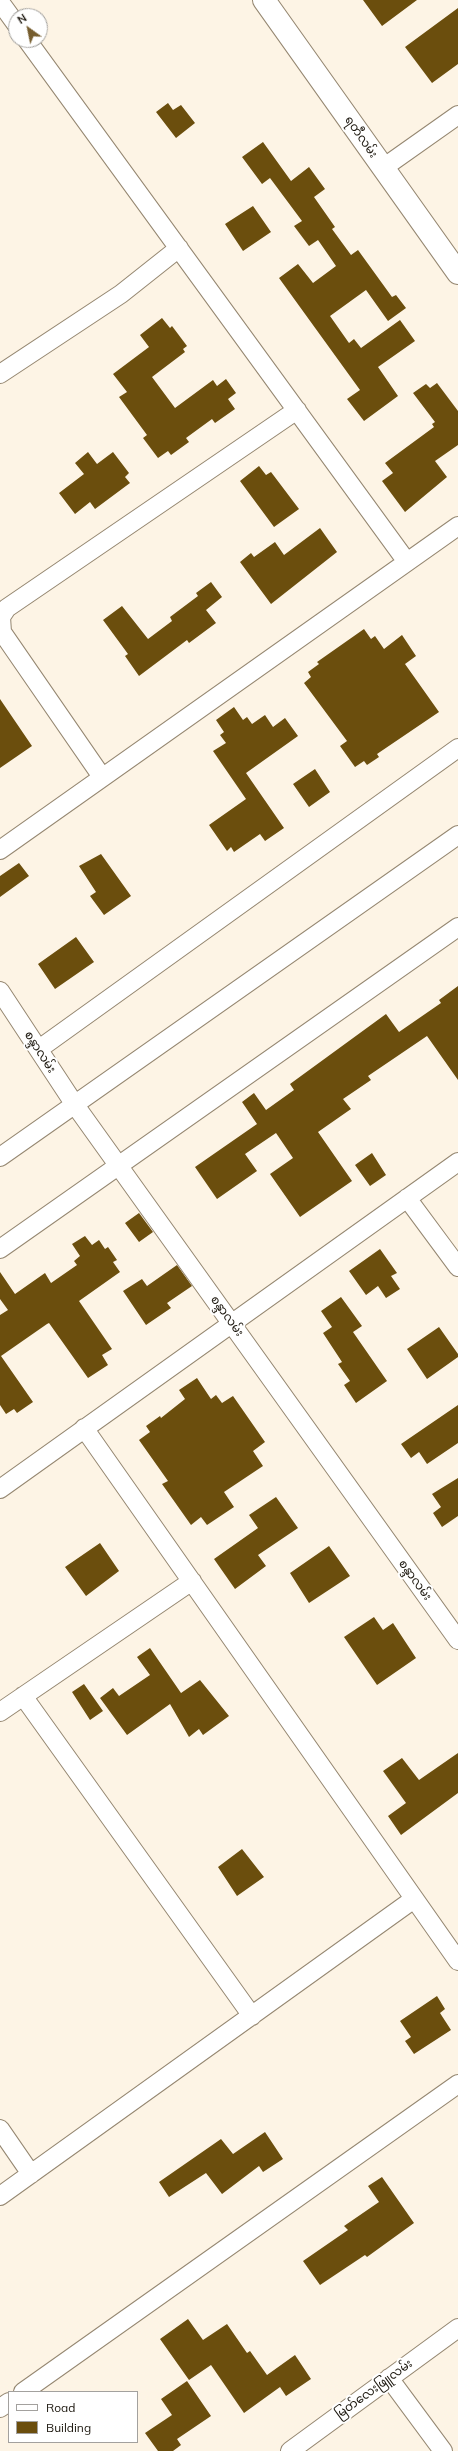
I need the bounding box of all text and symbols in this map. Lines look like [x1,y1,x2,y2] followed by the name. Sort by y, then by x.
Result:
[8,8,48,48] north arrow
[15,11,29,27] text: N
[341,113,381,161] street label: ရတီလမ်း
[21,1028,59,1076] street label: စန္ဒာလမ်း
[207,1293,247,1339] street label: စန္ဒာလမ်း
[395,1557,435,1603] street label: စန္ဒာလမ်း
[333,2356,415,2422] street label: မြတ်လေးဖြူလမ်း
[8,2391,138,2443] legend
[46,2400,75,2415] text: Road
[46,2420,91,2435] text: Building

